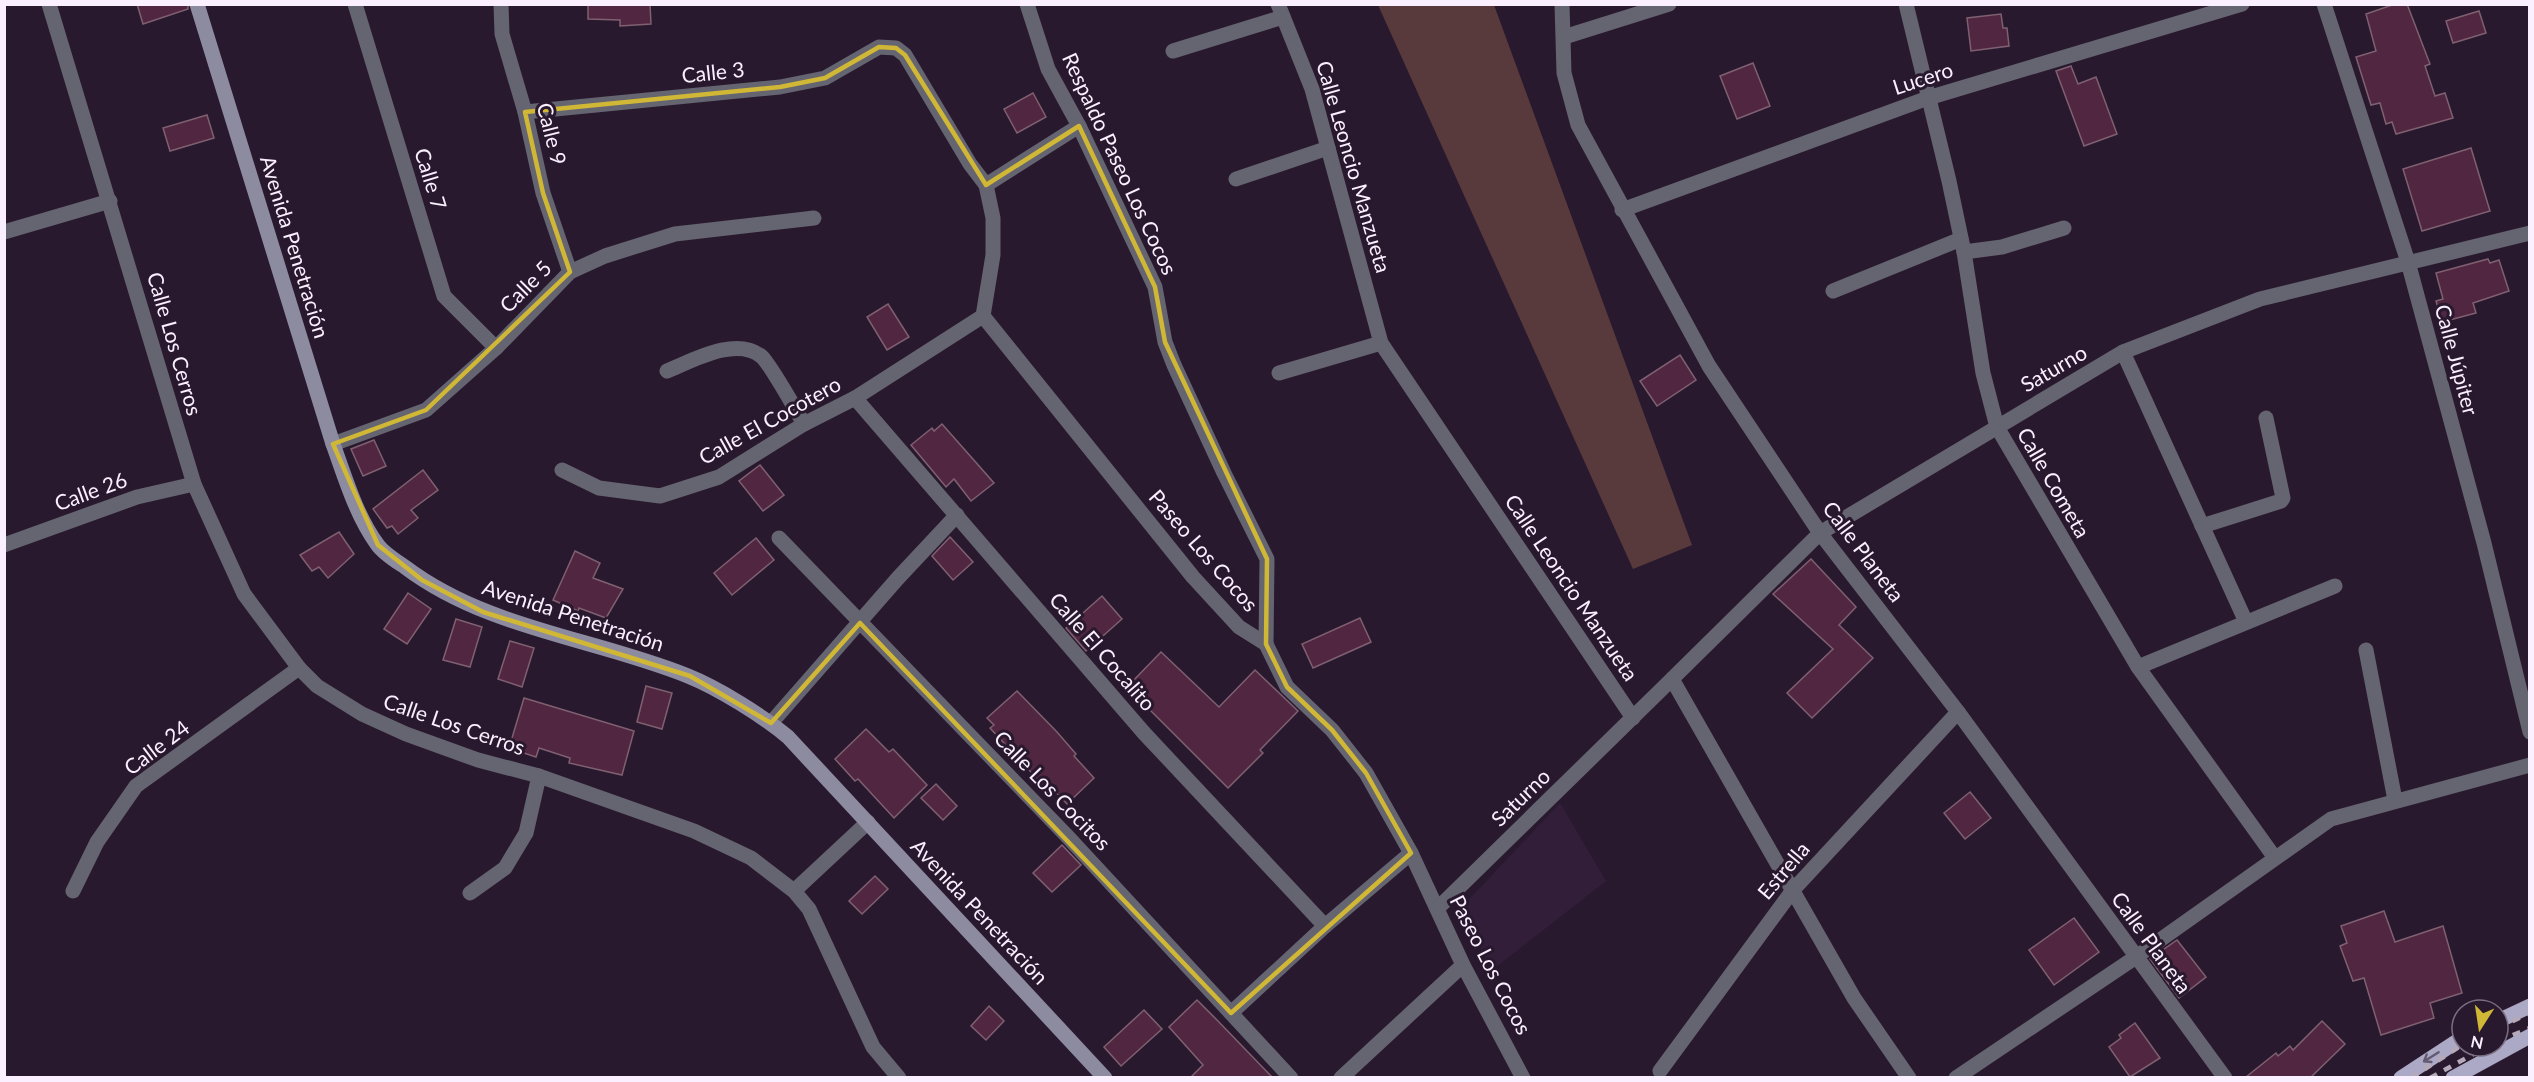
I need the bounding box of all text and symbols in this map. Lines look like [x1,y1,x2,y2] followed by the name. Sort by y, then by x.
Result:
[1058,48,1183,278] street label: Respaldo Paseo Los Cocos
[680,56,745,87] street label: Calle 3
[1889,56,1956,99] street label: Lucero
[1312,58,1397,276] street label: Calle Leoncio Manzueta
[533,100,572,167] street label: Calle 9
[410,145,453,212] street label: Calle 7
[256,152,335,341] street label: Avenida Penetración
[494,255,556,317] street label: Calle 5
[143,269,208,418] street label: Calle Los Cerros
[2431,302,2484,418] street label: Calle Júpiter
[2016,339,2091,397] street label: Saturno
[694,370,845,469] street label: Calle El Cocotero
[2013,423,2096,542] street label: Calle Cometa
[51,466,130,515] street label: Calle 26
[1144,484,1264,616] street label: Paseo Los Cocos
[1501,489,1644,685] street label: Calle Leoncio Manzueta
[1818,496,1910,606] street label: Calle Planeta
[480,573,667,656] street label: Avenida Penetración
[1045,587,1161,715] street label: Calle El Cocalito
[380,688,529,759] street label: Calle Los Cerros
[119,714,194,779] street label: Calle 24
[990,725,1116,855] street label: Calle Los Cocitos
[1485,763,1555,831] street label: Saturno
[906,833,1054,989] street label: Avenida Penetración
[1752,836,1814,904] street label: Estrella
[2107,886,2197,998] street label: Calle Planeta
[1445,890,1537,1038] street label: Paseo Los Cocos
[2450,998,2510,1058] north arrow
[2469,1033,2485,1054] text: N
[2423,1052,2440,1064] one-way arrow

